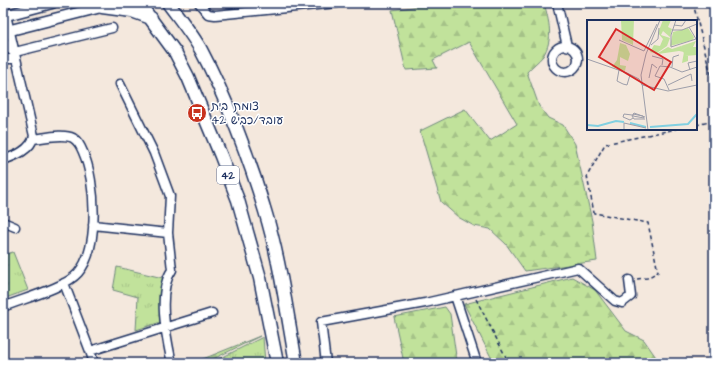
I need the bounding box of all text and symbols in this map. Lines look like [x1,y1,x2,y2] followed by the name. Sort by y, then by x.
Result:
[587,20,697,130] inset map
[210,98,283,129] place label: צומת בית עובד/כביש 42
[186,102,208,124] bus stop icon: צומת בית עובד/כביש 42
[217,166,239,184] road number: 42

